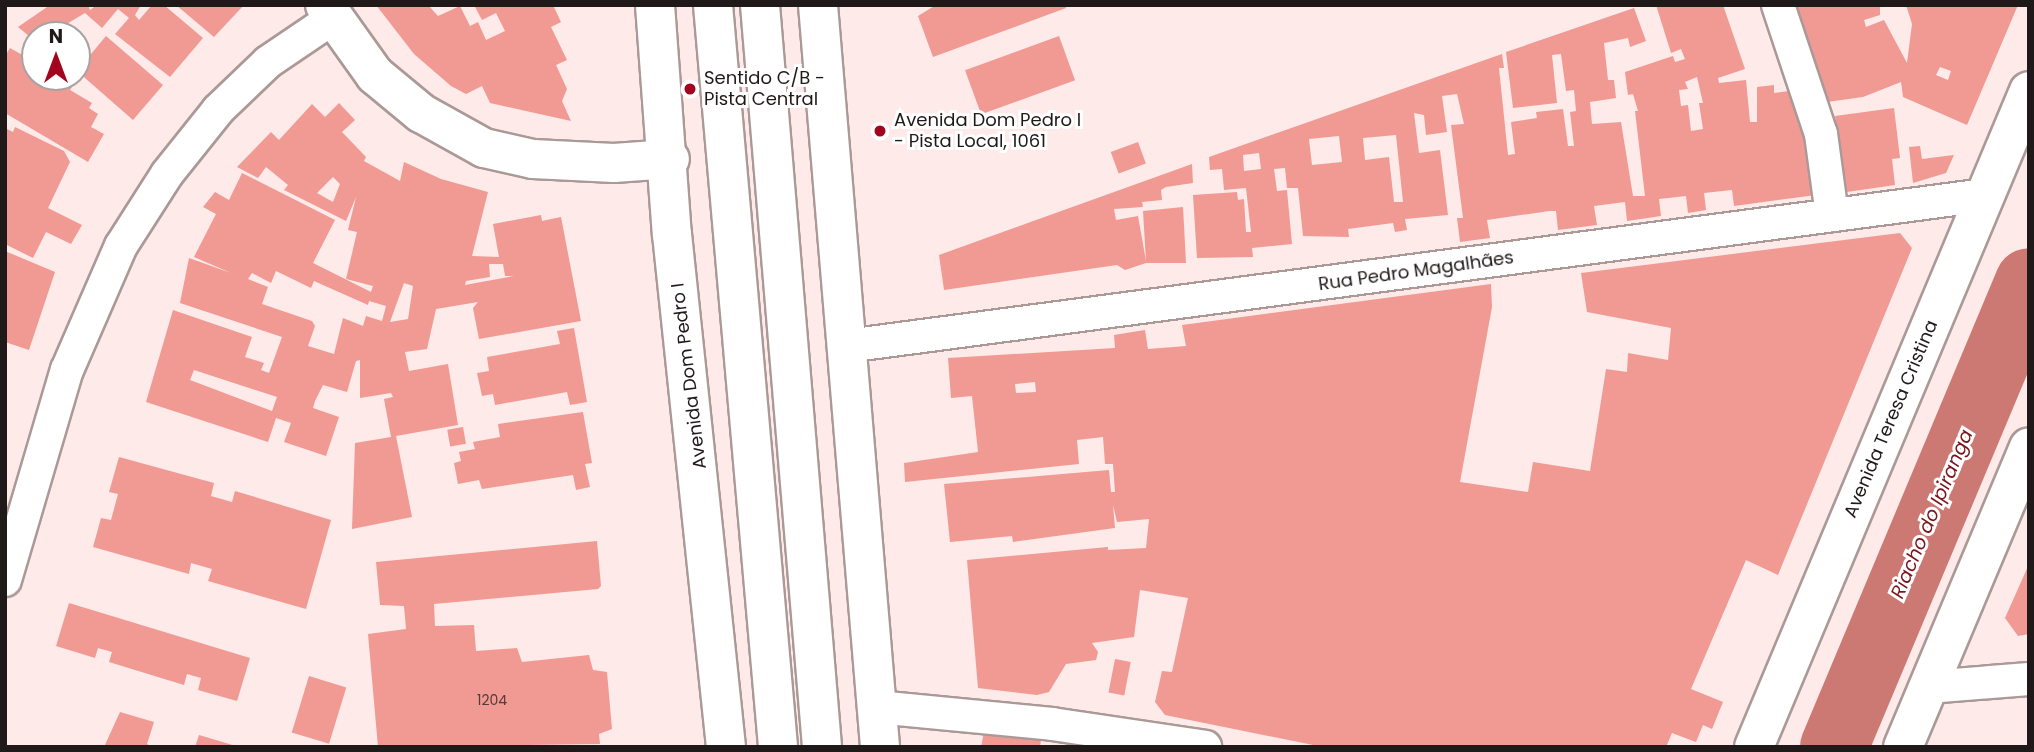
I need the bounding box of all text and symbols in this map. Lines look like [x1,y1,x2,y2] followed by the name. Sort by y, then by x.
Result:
[21,21,91,91] north arrow
[49,23,63,50] text: N
[704,68,825,110] place label: Sentido C/B - Pista Central
[682,81,698,97] marker: Sentido C/B - Pista Central
[894,110,1081,152] place label: Avenida Dom Pedro I - Pista Local, 1061
[872,123,888,139] marker: Avenida Dom Pedro I - Pista Local, 1061
[1317,247,1515,295] street label: Rua Pedro Magalhães
[667,282,711,470] street label: Avenida Dom Pedro I
[1839,317,1943,521] street label: Avenida Teresa Cristina
[1886,426,1978,602] water label: Riacho do Ipiranga
[477,692,507,708] house number: 1204

